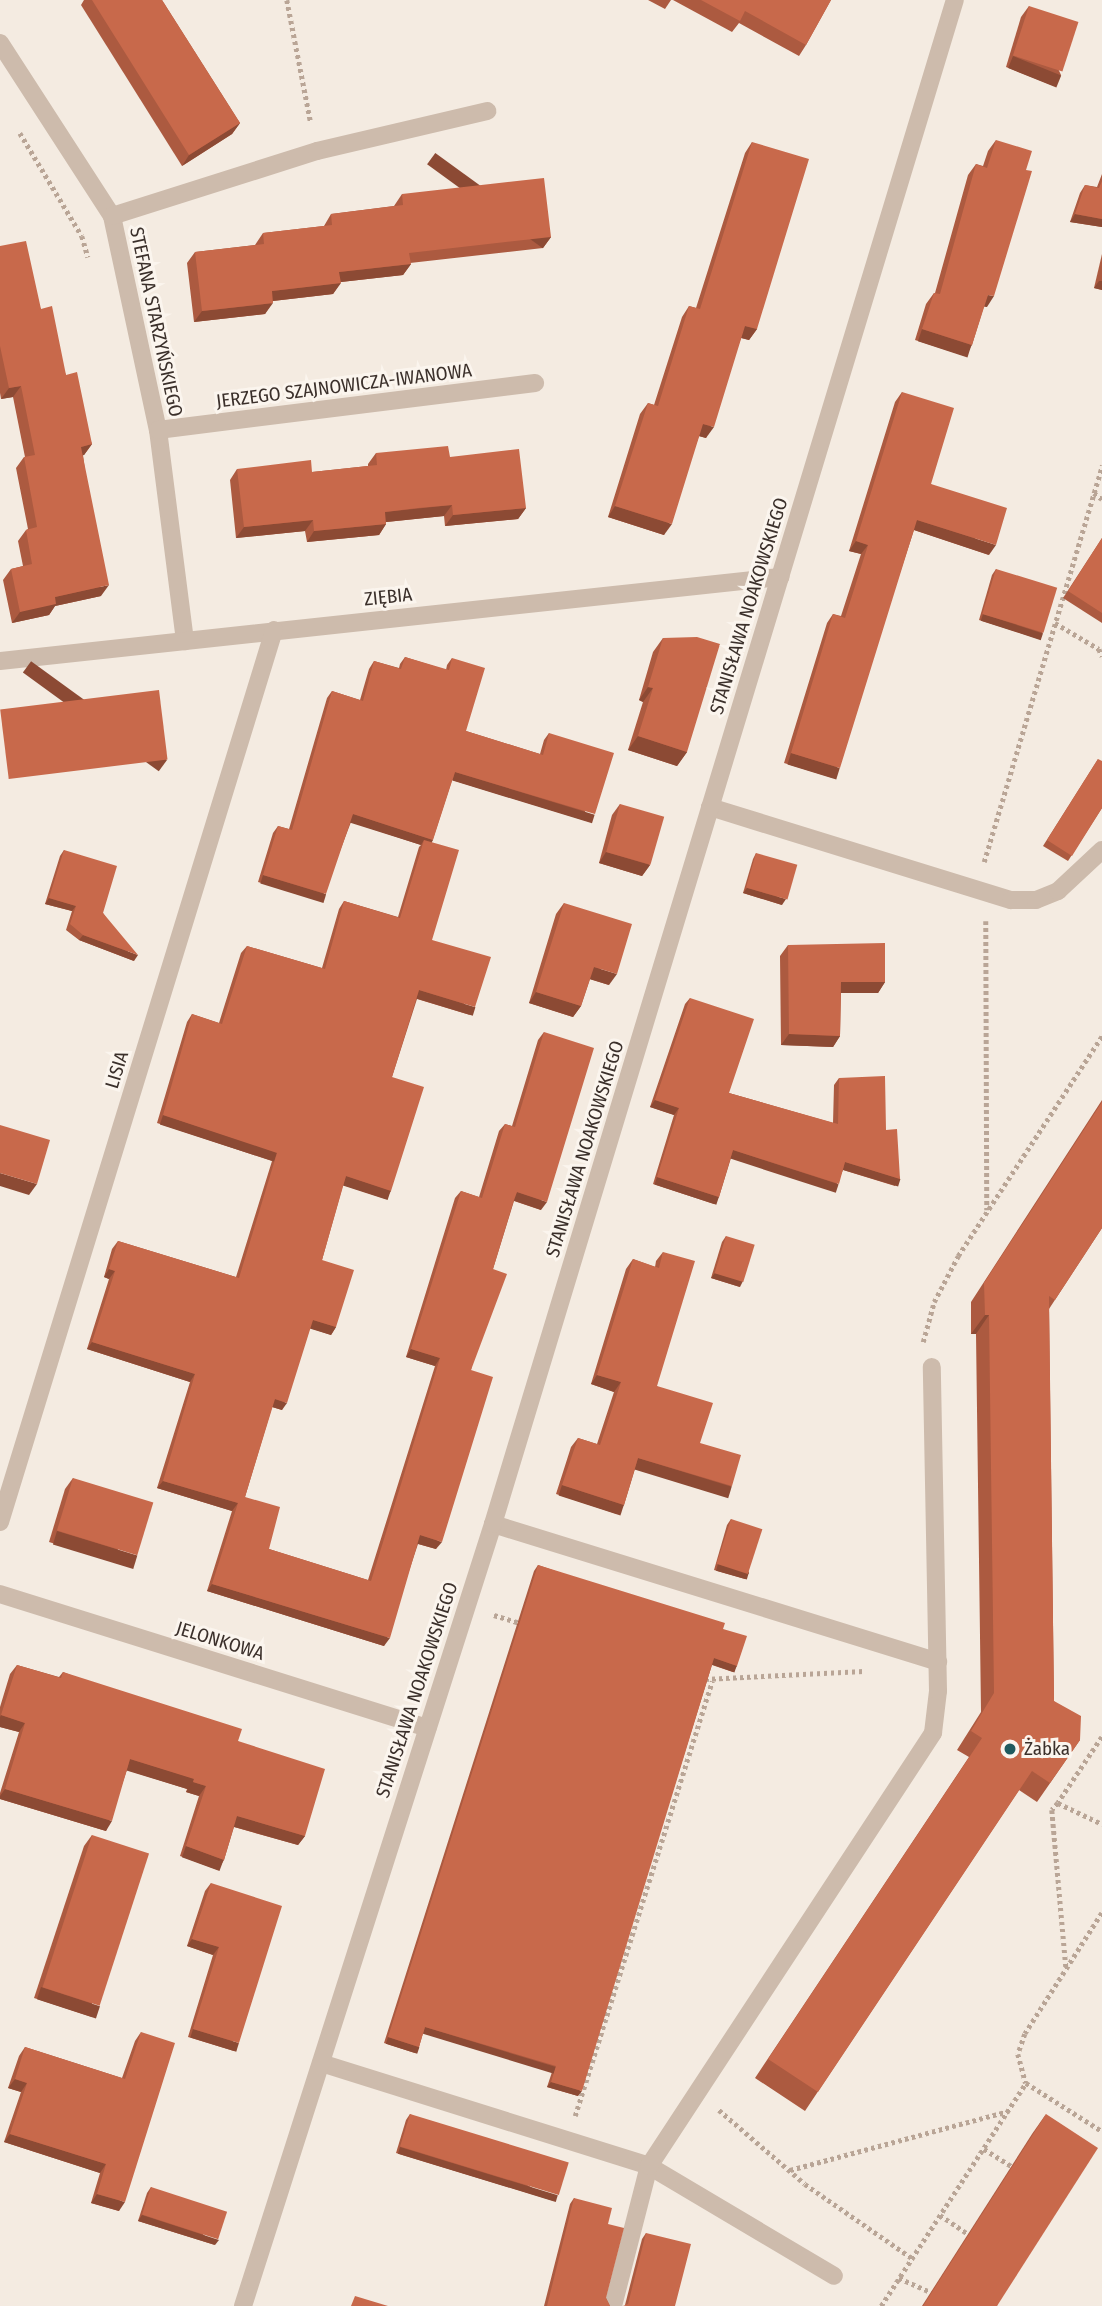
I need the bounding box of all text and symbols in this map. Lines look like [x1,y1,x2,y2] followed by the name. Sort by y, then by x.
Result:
[125,225,187,419] street label: STEFANA STARZYŃSKIEGO
[215,359,473,413] street label: JERZEGO SZAJNOWICZA-IWANOWA
[705,495,793,717] street label: STANISŁAWA NOAKOWSKIEGO
[363,583,413,611] street label: ZIĘBIA
[541,1038,629,1260] street label: STANISŁAWA NOAKOWSKIEGO
[101,1049,133,1091] street label: LISIA
[371,1579,463,1801] street label: STANISŁAWA NOAKOWSKIEGO
[173,1617,267,1665] street label: JELONKOWA
[1024,1738,1070,1760] place label: Żabka
[1002,1741,1018,1757] marker: Żabka

